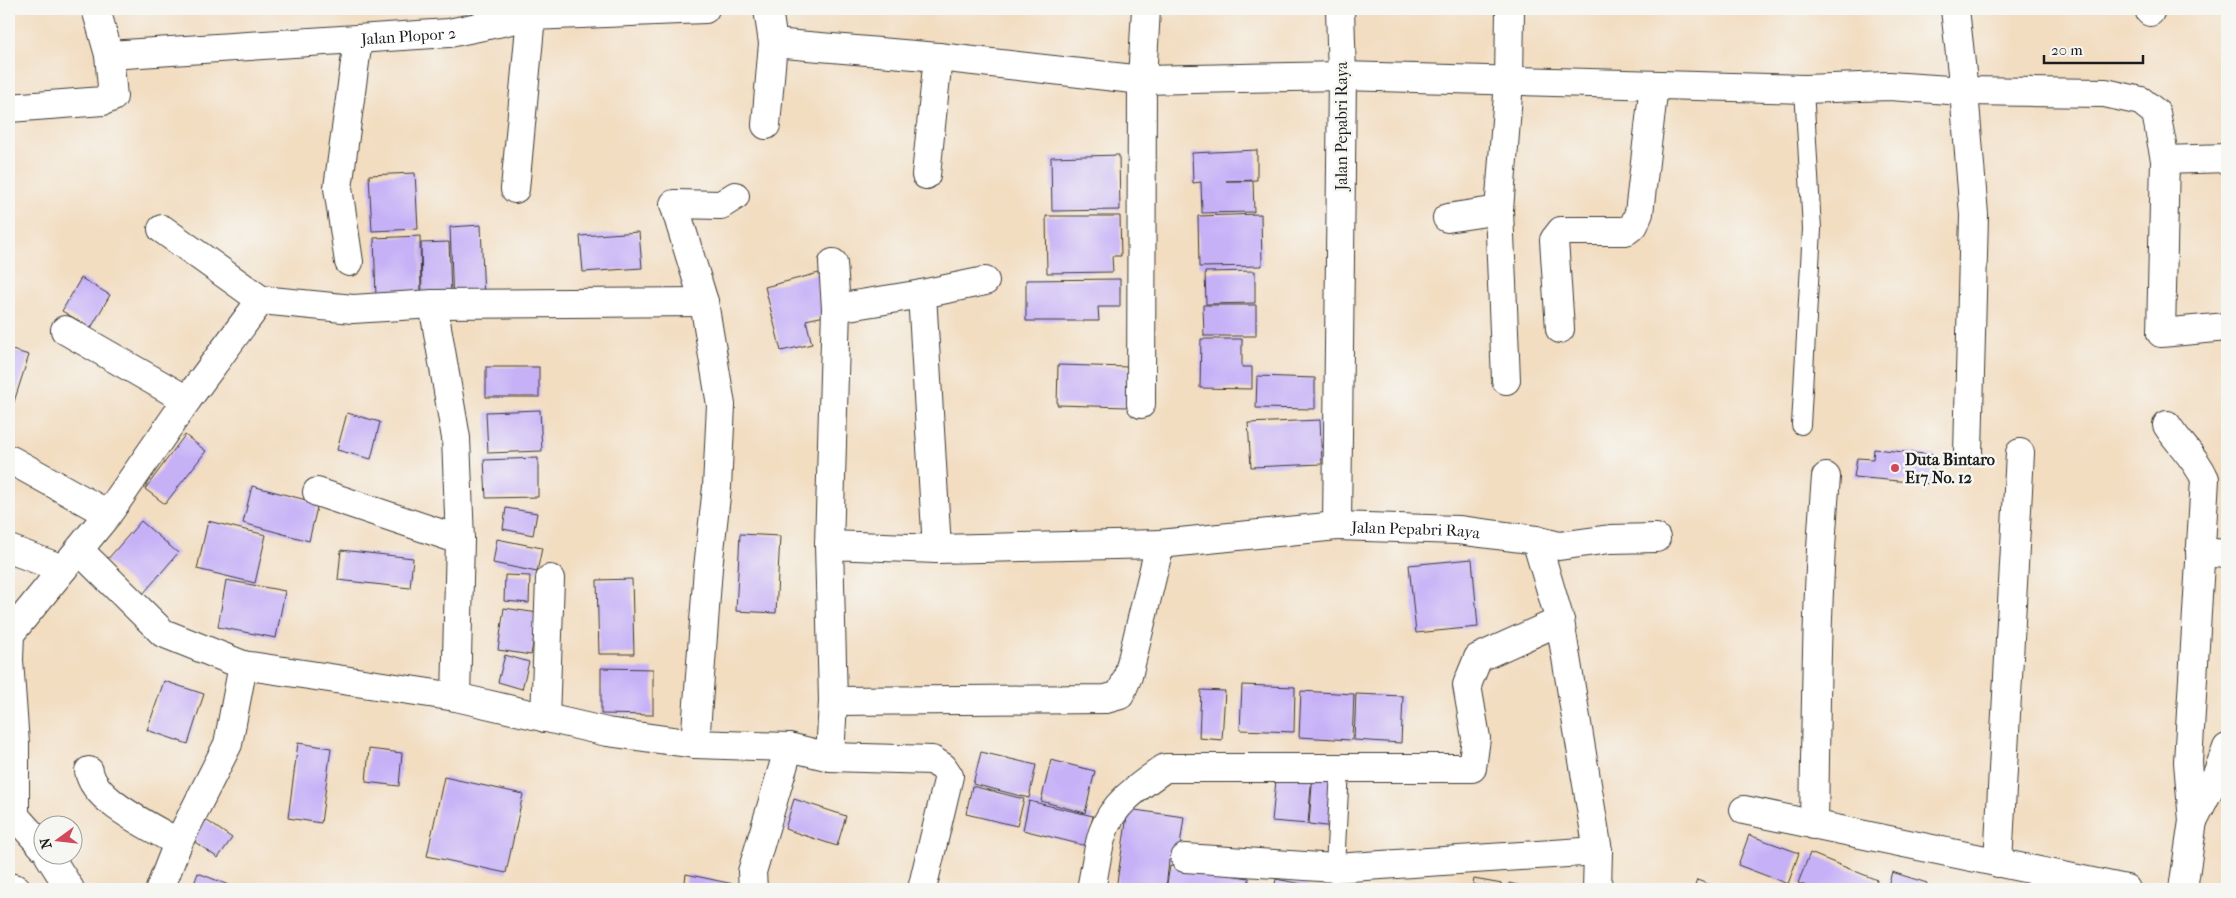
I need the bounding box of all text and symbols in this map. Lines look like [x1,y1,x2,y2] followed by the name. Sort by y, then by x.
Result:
[358,22,458,48] street label: Jalan Plopor 2
[2044,32,2142,64] scale bar
[2051,41,2083,59] text: 20 m
[1332,61,1351,192] street label: Jalan Pepabri Raya
[1905,450,1995,487] place label: Duta Bintaro E17 No. 12
[1889,462,1901,474] marker: Duta Bintaro E17 No. 12
[1349,517,1482,542] street label: Jalan Pepabri Raya
[32,816,82,866] north arrow
[36,836,56,851] text: N

